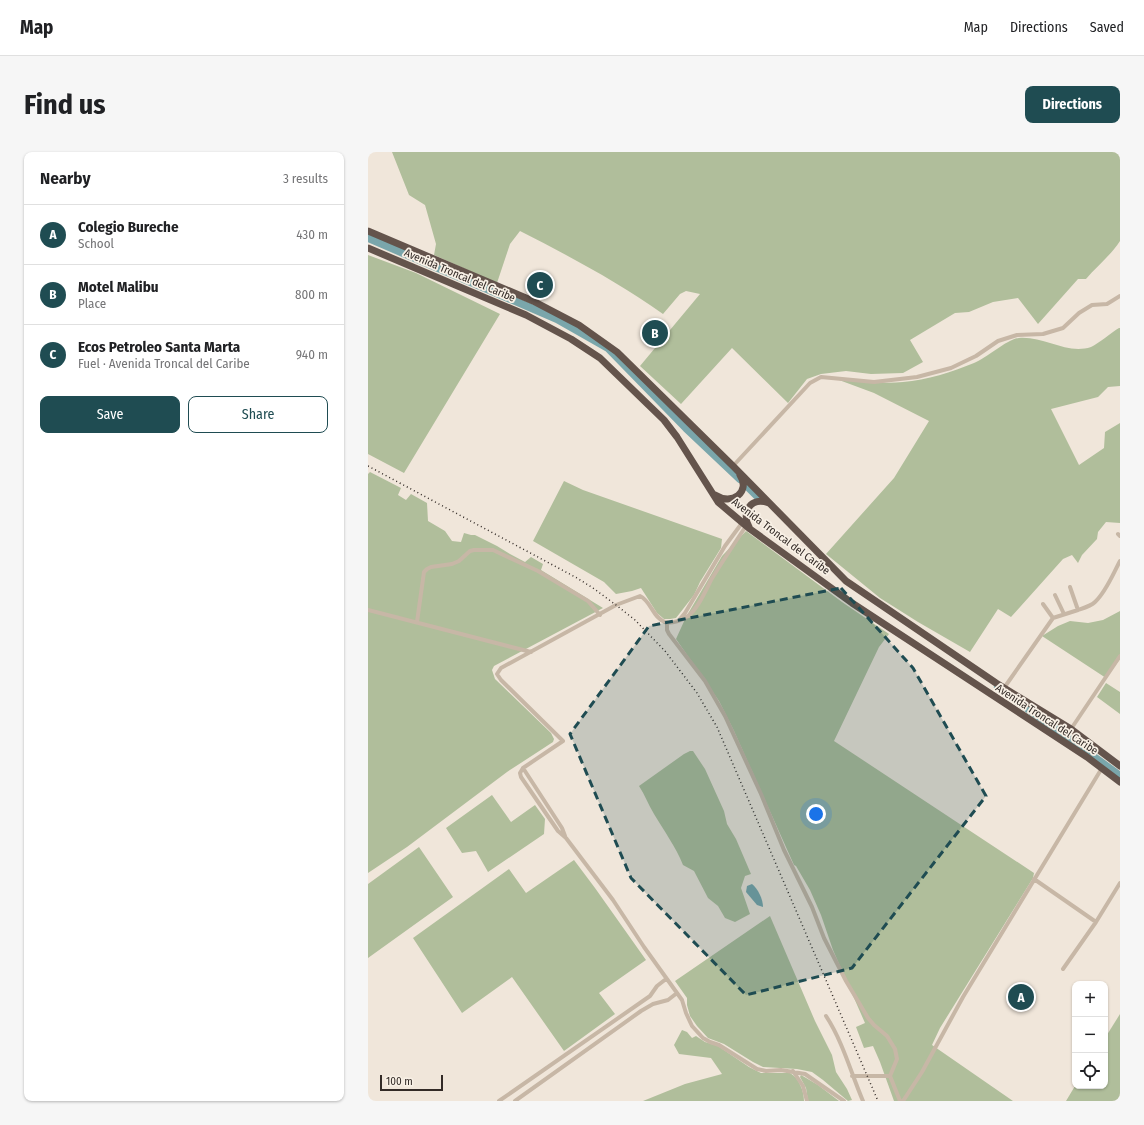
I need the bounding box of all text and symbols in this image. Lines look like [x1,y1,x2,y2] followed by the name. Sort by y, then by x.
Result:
[20,16,53,39] text: Map
[964,19,988,36] text: Map
[1010,19,1068,36] text: Directions
[1090,19,1124,36] text: Saved
[1025,86,1120,123] button: Directions
[24,88,106,121] text: Find us
[40,168,91,189] text: Nearby
[283,171,328,186] text: 3 results
[78,218,179,236] text: Colegio Bureche
[49,227,57,242] text: A
[296,227,328,242] text: 430 m
[78,236,114,251] text: School
[402,246,517,305] street label: Avenida Troncal del Caribe
[527,270,553,300] pin: C
[78,278,159,296] text: Motel Malibu
[49,287,57,302] text: B
[295,287,328,302] text: 800 m
[78,296,106,311] text: Place
[642,318,668,348] pin: B
[78,338,240,356] text: Ecos Petroleo Santa Marta
[50,347,56,362] text: C
[296,347,328,362] text: 940 m
[78,356,250,371] text: Fuel · Avenida Troncal del Caribe
[40,396,180,433] button: Save
[188,396,328,433] button: Share
[729,495,832,578] street label: Avenida Troncal del Caribe
[993,681,1100,757] street label: Avenida Troncal del Caribe
[806,804,826,824] your location
[1072,981,1108,1089] map controls
[1072,981,1108,1017] button: +
[1008,982,1034,1012] pin: A
[1072,1017,1108,1053] button: −
[1072,1053,1108,1089] button: locate
[380,1073,443,1092] scale bar
[386,1075,413,1088] text: 100 m

